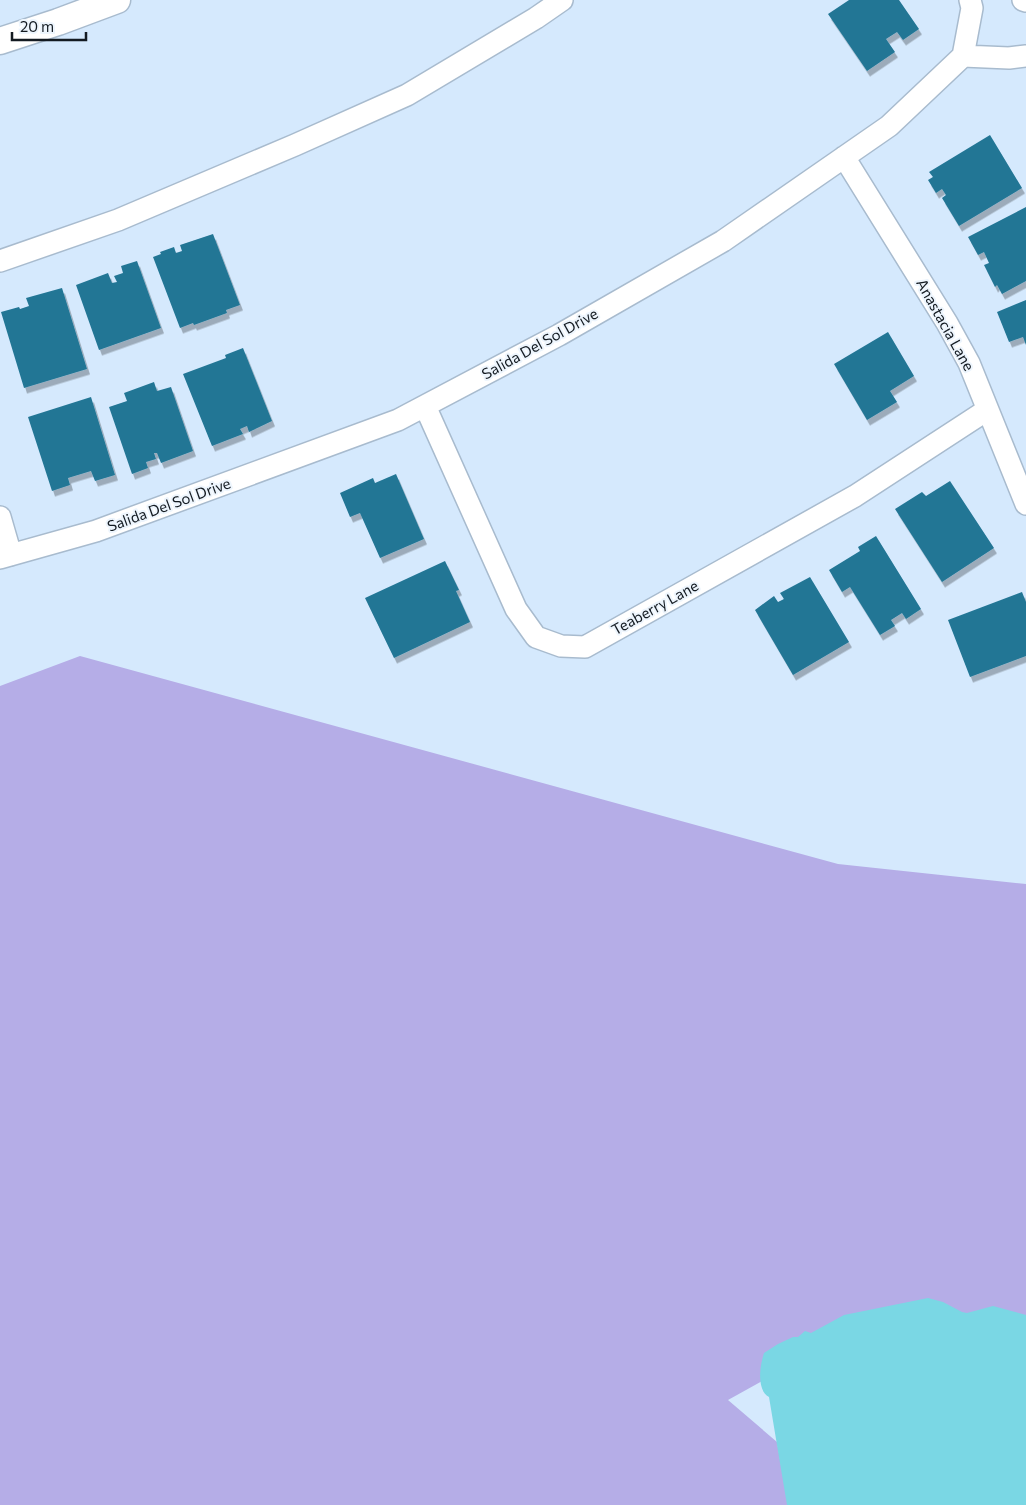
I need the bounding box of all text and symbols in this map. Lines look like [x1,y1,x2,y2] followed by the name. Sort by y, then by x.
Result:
[12,10,86,42] scale bar
[20,17,54,35] text: 20 m
[913,275,979,374] street label: Anastacia Lane
[478,304,601,383] street label: Salida Del Sol Drive
[104,473,233,535] street label: Salida Del Sol Drive
[608,576,701,638] street label: Teaberry Lane

